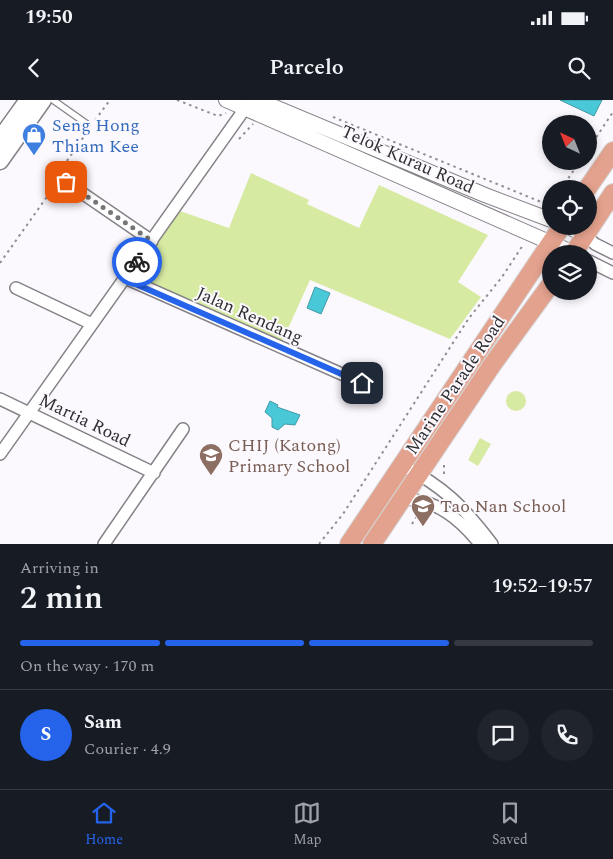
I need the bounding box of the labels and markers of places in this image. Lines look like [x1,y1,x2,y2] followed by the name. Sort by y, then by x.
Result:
[52,112,140,160] place label: Seng Hong Thiam Kee
[21,122,47,156] shop icon: Seng Hong Thiam Kee
[45,161,87,203] pin
[341,362,383,404] pin
[228,432,350,480] place label: CHIJ (Katong) Primary School
[198,442,224,476] school or university icon: CHIJ (Katong) Primary School
[410,493,436,527] school or university icon: Tao Nan School
[440,493,566,520] place label: Tao Nan School

